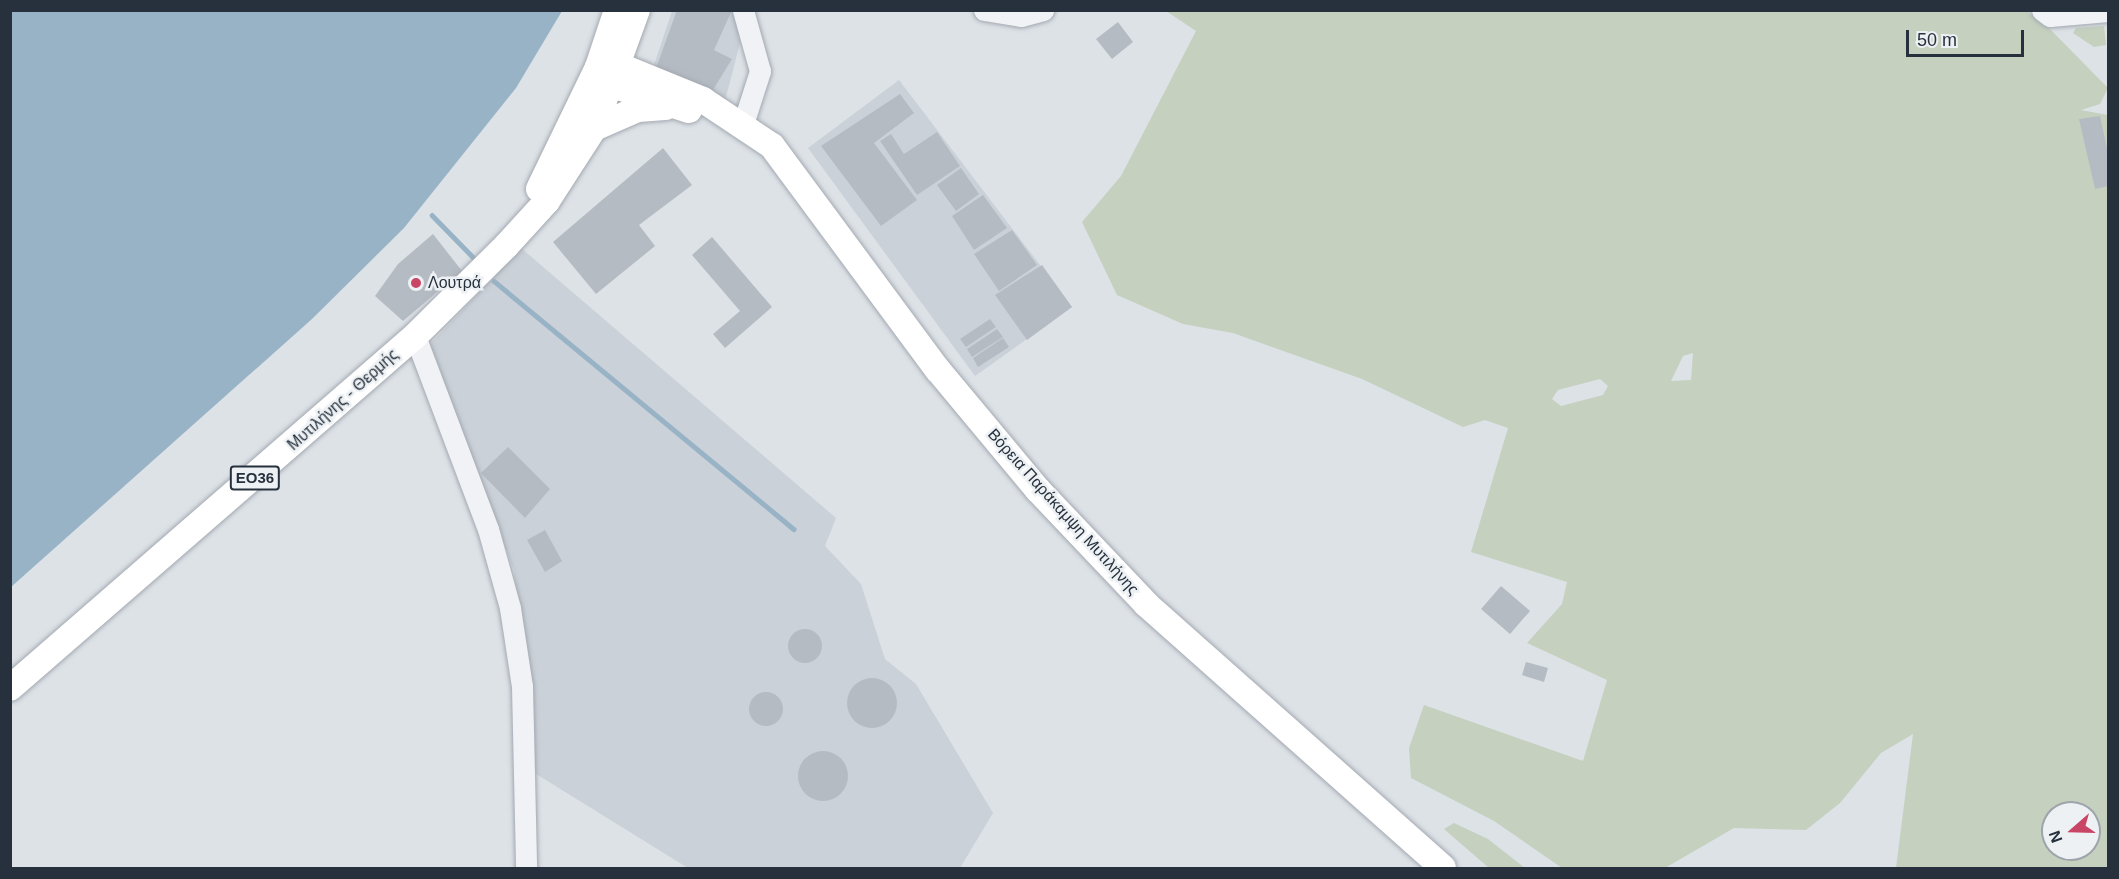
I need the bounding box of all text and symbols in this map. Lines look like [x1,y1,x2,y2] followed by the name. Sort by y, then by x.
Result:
[1909,18,2028,56] scale bar
[1917,30,1957,50] text: 50 m
[428,273,481,293] place label: Λουτρά
[409,276,423,290] marker: Λουτρά
[284,345,402,455] street label: Μυτιλήνης - Θερμής
[983,425,1143,599] street label: Βόρεια Παράκαμψη Μυτιλήνης
[230,466,280,490] road number: ΕΟ36
[2041,801,2101,861] north arrow
[2046,828,2065,845] text: N

